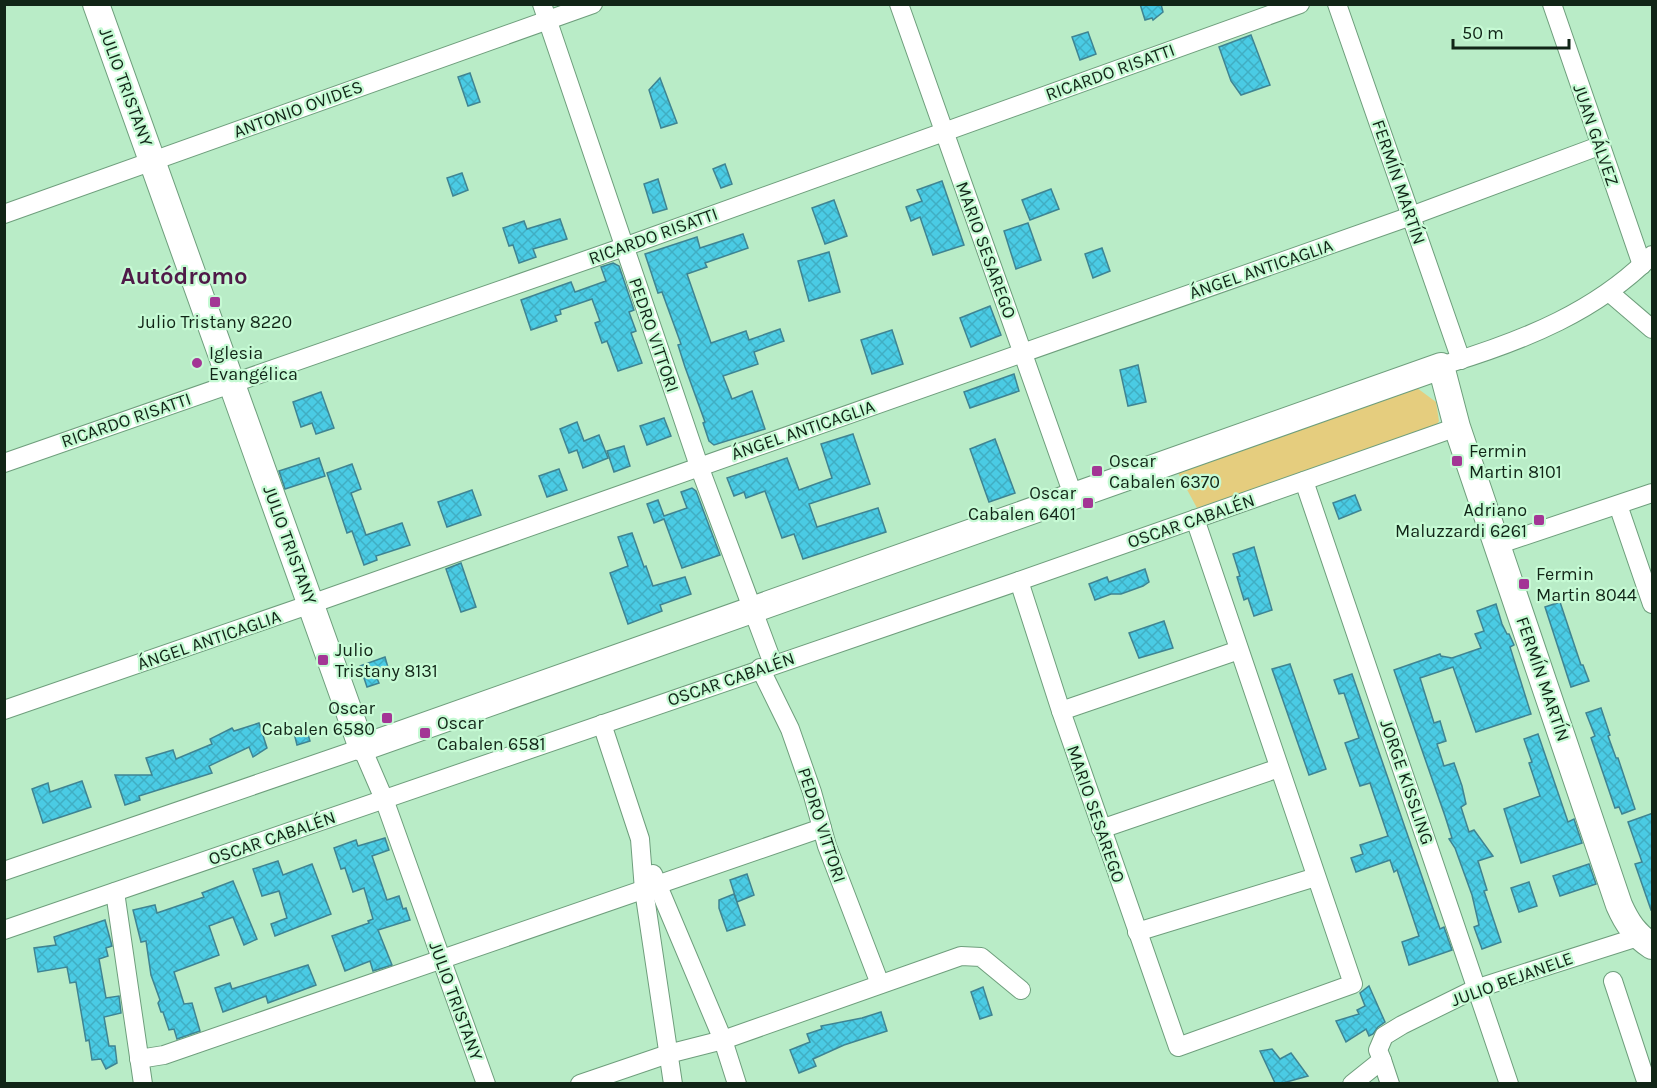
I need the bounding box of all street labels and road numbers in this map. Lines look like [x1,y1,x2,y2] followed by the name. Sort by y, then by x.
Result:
[94,24,158,150] street label: JULIO TRISTANY
[1042,38,1178,106] street label: RICARDO RISATTI
[230,75,366,143] street label: ANTONIO OVIDES
[1568,81,1625,189] street label: JUAN GÁLVEZ
[1367,116,1432,247] street label: FERMÍN MARTÍN
[951,179,1021,321] street label: MARIO SESAREGO
[585,202,721,270] street label: RICARDO RISATTI
[1186,233,1336,304] street label: ÁNGEL ANTICAGLIA
[624,275,684,395] street label: PEDRO VITTORI
[58,387,194,453] street label: RICARDO RISATTI
[728,394,878,465] street label: ÁNGEL ANTICAGLIA
[258,482,322,608] street label: JULIO TRISTANY
[1124,488,1257,553] street label: OSCAR CABALÉN
[134,604,284,675] street label: ÁNGEL ANTICAGLIA
[1511,613,1576,744] street label: FERMÍN MARTÍN
[664,646,797,711] street label: OSCAR CABALÉN
[1375,716,1439,848] street label: JORGE KISSLING
[1062,742,1130,886] street label: MARIO SESAREGO
[793,765,851,885] street label: PEDRO VITTORI
[205,805,338,870] street label: OSCAR CABALÉN
[424,938,488,1064] street label: JULIO TRISTANY
[1448,947,1576,1011] street label: JULIO BEJANELE

